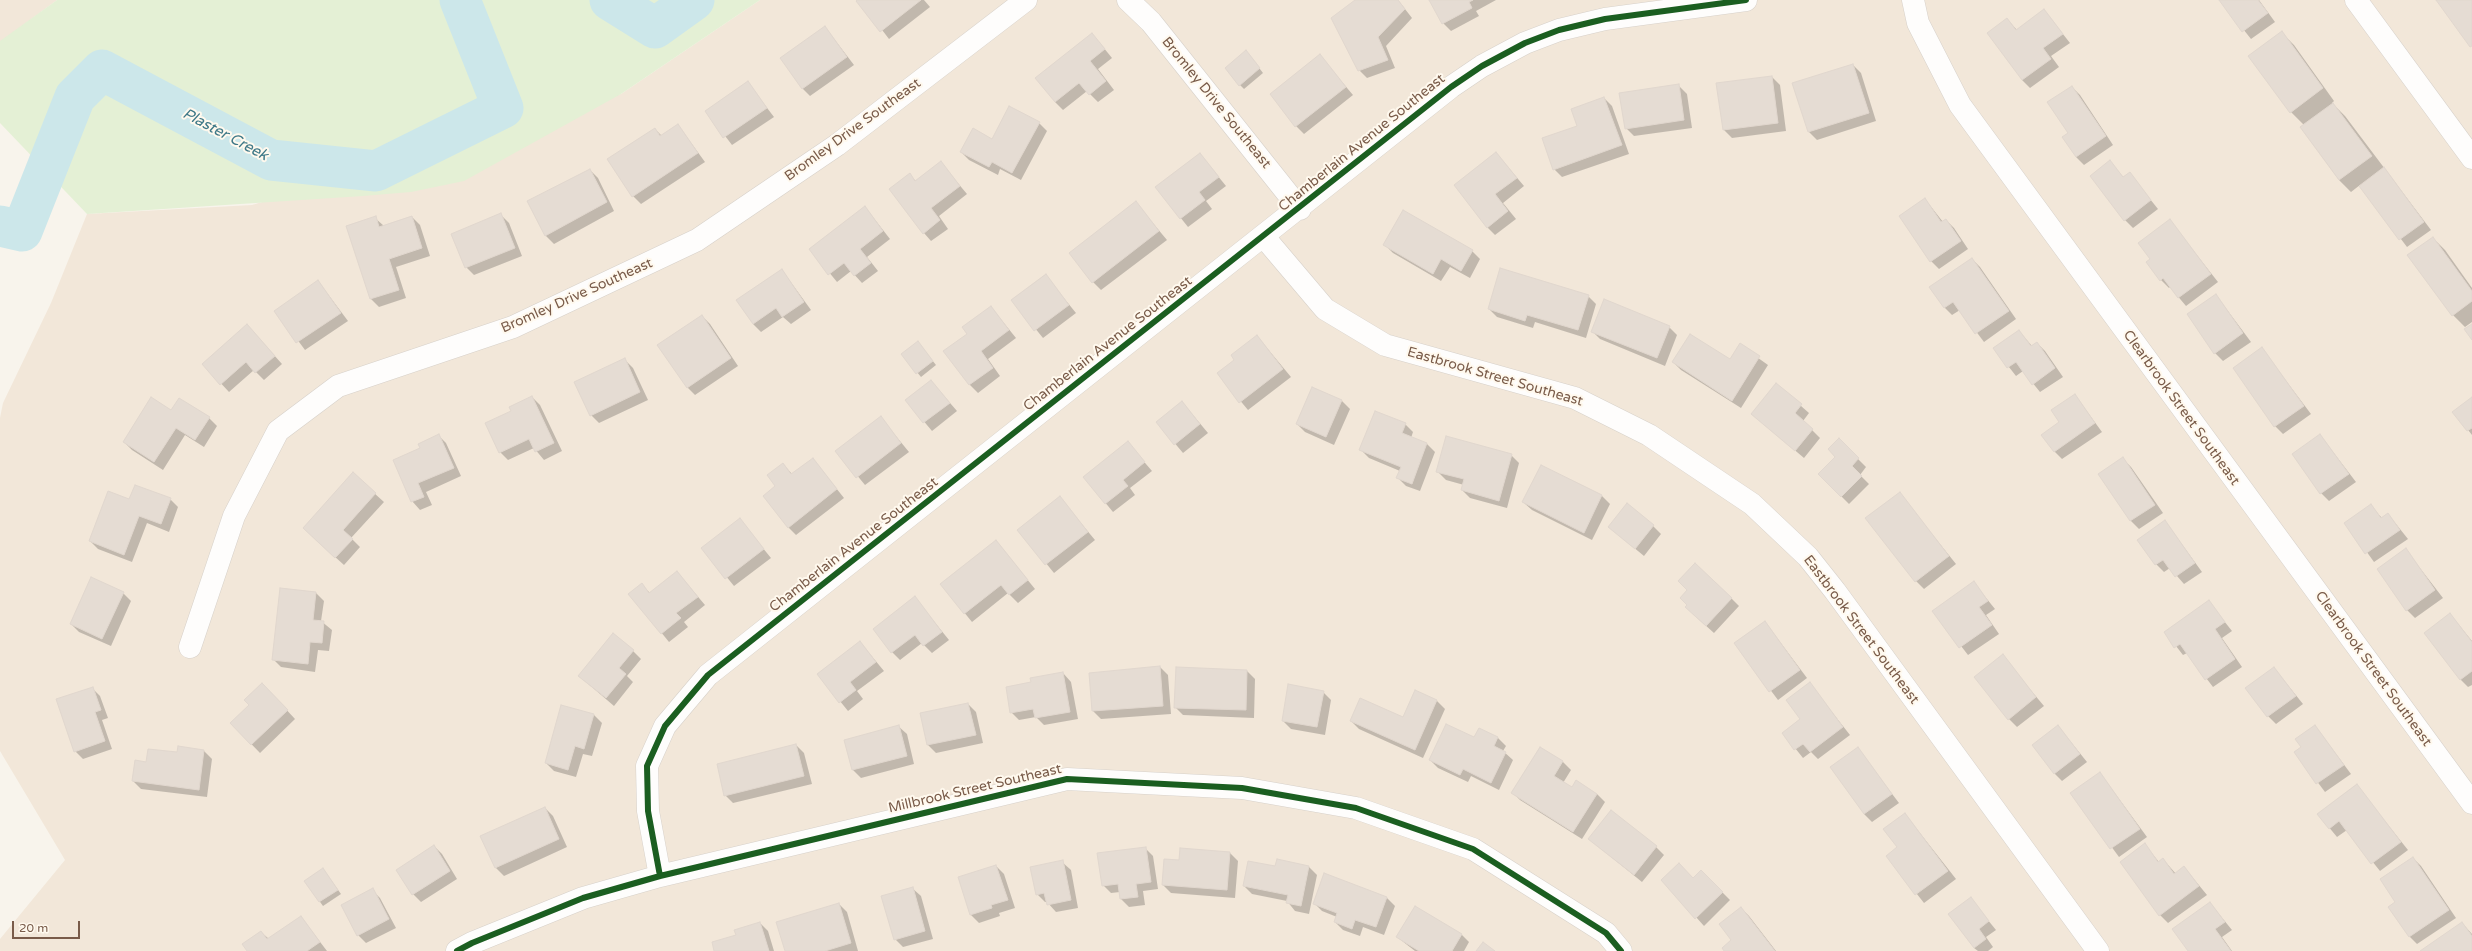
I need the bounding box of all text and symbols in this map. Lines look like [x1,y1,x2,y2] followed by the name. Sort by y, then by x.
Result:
[1158,34,1274,172] street label: Bromley Drive Southeast
[1275,71,1449,215] street label: Chamberlain Avenue Southeast
[782,75,924,185] street label: Bromley Drive Southeast
[179,105,271,165] water label: Plaster Creek
[499,255,655,337] street label: Bromley Drive Southeast
[1020,273,1196,415] street label: Chamberlain Avenue Southeast
[2119,327,2243,489] street label: Clearbrook Street Southeast
[1405,344,1585,410] street label: Eastbrook Street Southeast
[766,474,942,616] street label: Chamberlain Avenue Southeast
[1800,552,1922,708] street label: Eastbrook Street Southeast
[2311,588,2435,750] street label: Clearbrook Street Southeast
[887,761,1063,817] street label: Millbrook Street Southeast
[14,913,82,939] scale bar
[19,921,48,935] text: 20 m

